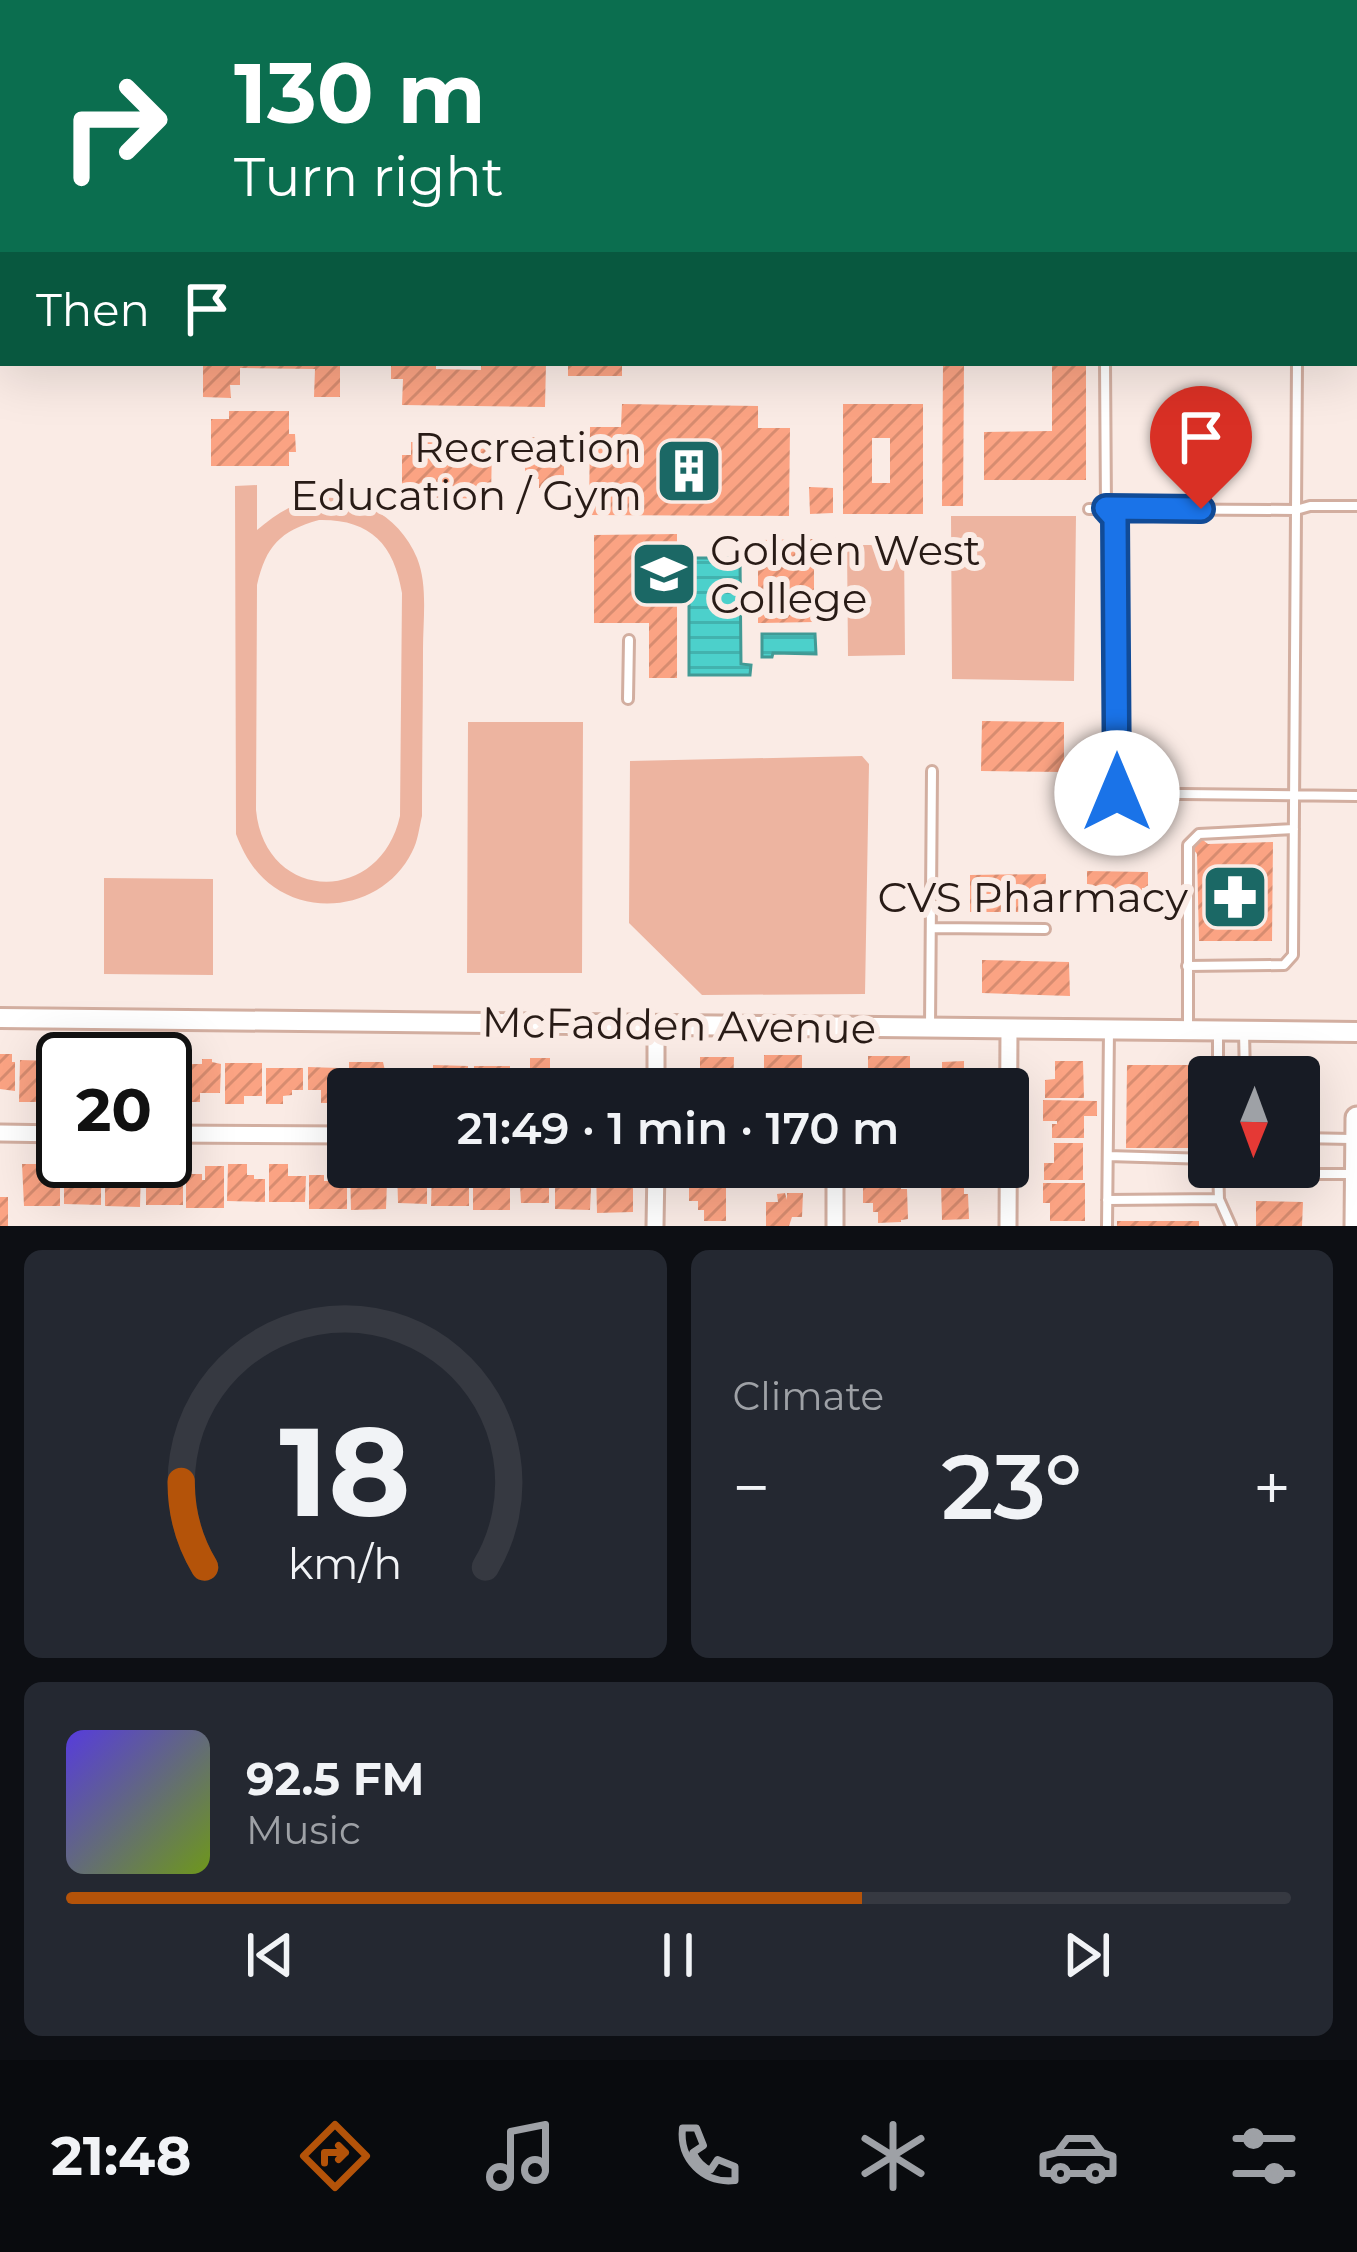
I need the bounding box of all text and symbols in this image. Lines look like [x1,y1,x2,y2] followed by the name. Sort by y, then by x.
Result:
[234,42,486,144] text: 130 m
[36,48,192,204] icon: right
[234,144,504,210] text: Turn right
[174,276,240,342] icon: arrive
[36,282,150,337] text: Then
[1150,386,1252,509] pin
[1168,404,1234,470] icon: arrive
[290,421,642,521] place label: Recreation Education / Gym
[654,436,724,506] building icon: Recreation Education / Gym
[710,524,981,624] place label: Golden West College
[629,539,699,609] school or university icon: Golden West College
[1054,730,1180,856] position arrow
[1200,862,1270,932] pharmacy icon: CVS Pharmacy
[878,871,1188,923] place label: CVS Pharmacy
[481,996,877,1054] street label: McFadden Avenue
[36,1032,192,1188] speed limit sign: 20
[1188,1056,1320,1188] north arrow
[1188,1056,1320,1188] map controls
[457,1100,899,1155] text: 21:49 · 1 min · 170 m
[733,1372,884,1420] text: Climate
[280,1395,411,1547] text: 18
[941,1432,1082,1542] text: 23°
[733,1447,770,1528] text: −
[1253,1447,1291,1528] text: +
[288,1537,402,1590] text: km/h
[246,1751,425,1806] text: 92.5 FM
[246,1806,361,1854] text: Music
[237,1922,303,1988] icon: previous
[645,1922,711,1988] icon: pause
[1054,1922,1120,1988] icon: next
[293,2114,377,2198] icon: directions
[479,2114,563,2198] icon: music
[665,2114,749,2198] icon: phone
[851,2114,935,2198] icon: climate
[1036,2114,1120,2198] icon: car
[1222,2114,1306,2198] icon: filters
[51,2123,191,2189] text: 21:48

